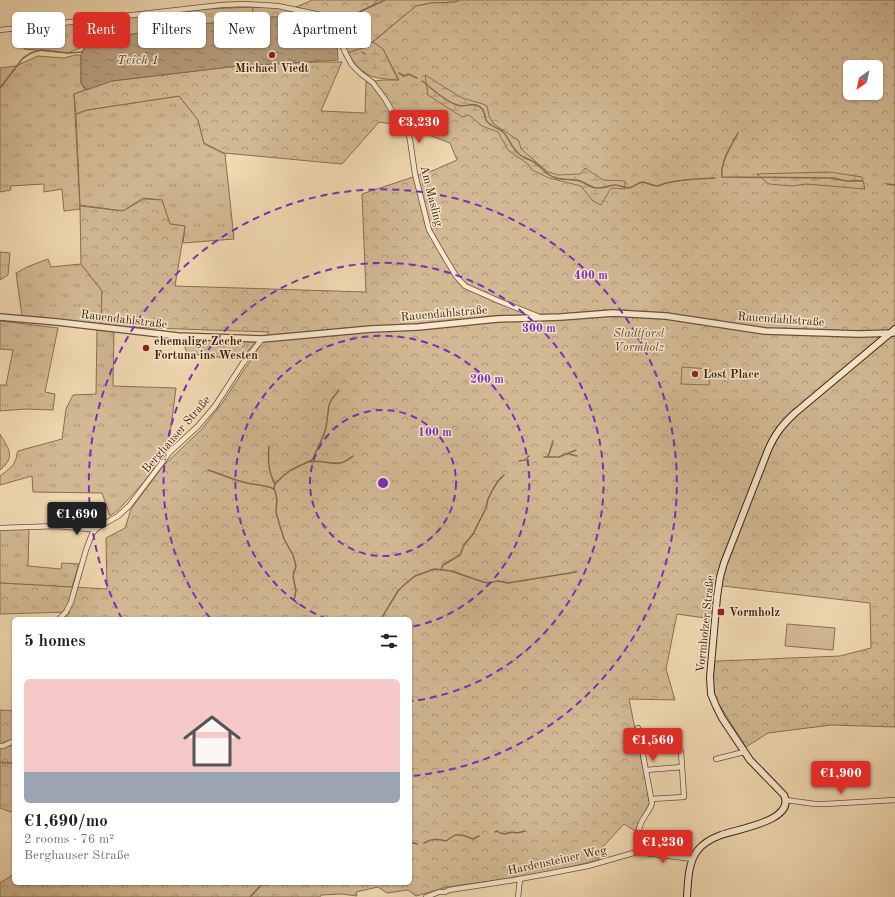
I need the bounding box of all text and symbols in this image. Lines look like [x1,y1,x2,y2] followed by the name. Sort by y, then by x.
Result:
[12,12,65,48] chip: Buy
[73,12,130,48] chip: Rent
[138,12,206,48] chip: Filters
[214,12,270,48] chip: New
[278,12,371,48] chip: Apartment
[267,50,277,60] marker: Michael Viedt
[117,54,159,67] water label: Teich 1
[843,60,883,100] north arrow
[843,60,883,100] map controls
[235,63,310,75] place label: Michael Viedt
[386,110,452,144] pin: €3,230
[398,116,440,129] text: €3,230
[418,164,445,229] street label: Am Masling
[574,270,608,282] text: 400 m
[400,304,488,324] street label: Rauendahlstraße
[80,309,168,331] street label: Rauendahlstraße
[737,311,825,329] street label: Rauendahlstraße
[522,323,556,335] text: 300 m
[613,328,665,354] park label: Stadtforst Vormholz
[154,336,258,362] place label: ehemalige Zeche Fortuna ins Westen
[141,343,151,353] marker: ehemalige Zeche Fortuna ins Westen
[690,369,700,379] marker: Lost Place
[703,369,760,381] place label: Lost Place
[470,374,504,386] text: 200 m
[140,394,214,475] street label: Berghauser Straße
[418,427,452,439] text: 100 m
[376,476,390,490] centre of rings
[44,502,110,536] pin: €1,690
[56,508,98,521] text: €1,690
[695,574,717,673] street label: Vormholzer Straße
[716,607,726,617] marker: Vormholz
[729,607,780,619] place label: Vormholz
[378,630,400,652] icon: filters
[24,633,86,650] text: 5 homes
[176,705,248,777] icon: home
[620,728,686,762] pin: €1,560
[632,734,674,747] text: €1,560
[808,761,874,795] pin: €1,900
[820,767,862,780] text: €1,900
[24,813,108,830] text: €1,690/mo
[630,830,696,864] pin: €1,230
[24,833,114,846] text: 2 rooms · 76 m²
[642,836,684,849] text: €1,230
[507,845,608,877] street label: Hardensteiner Weg
[24,849,130,862] text: Berghauser Straße

